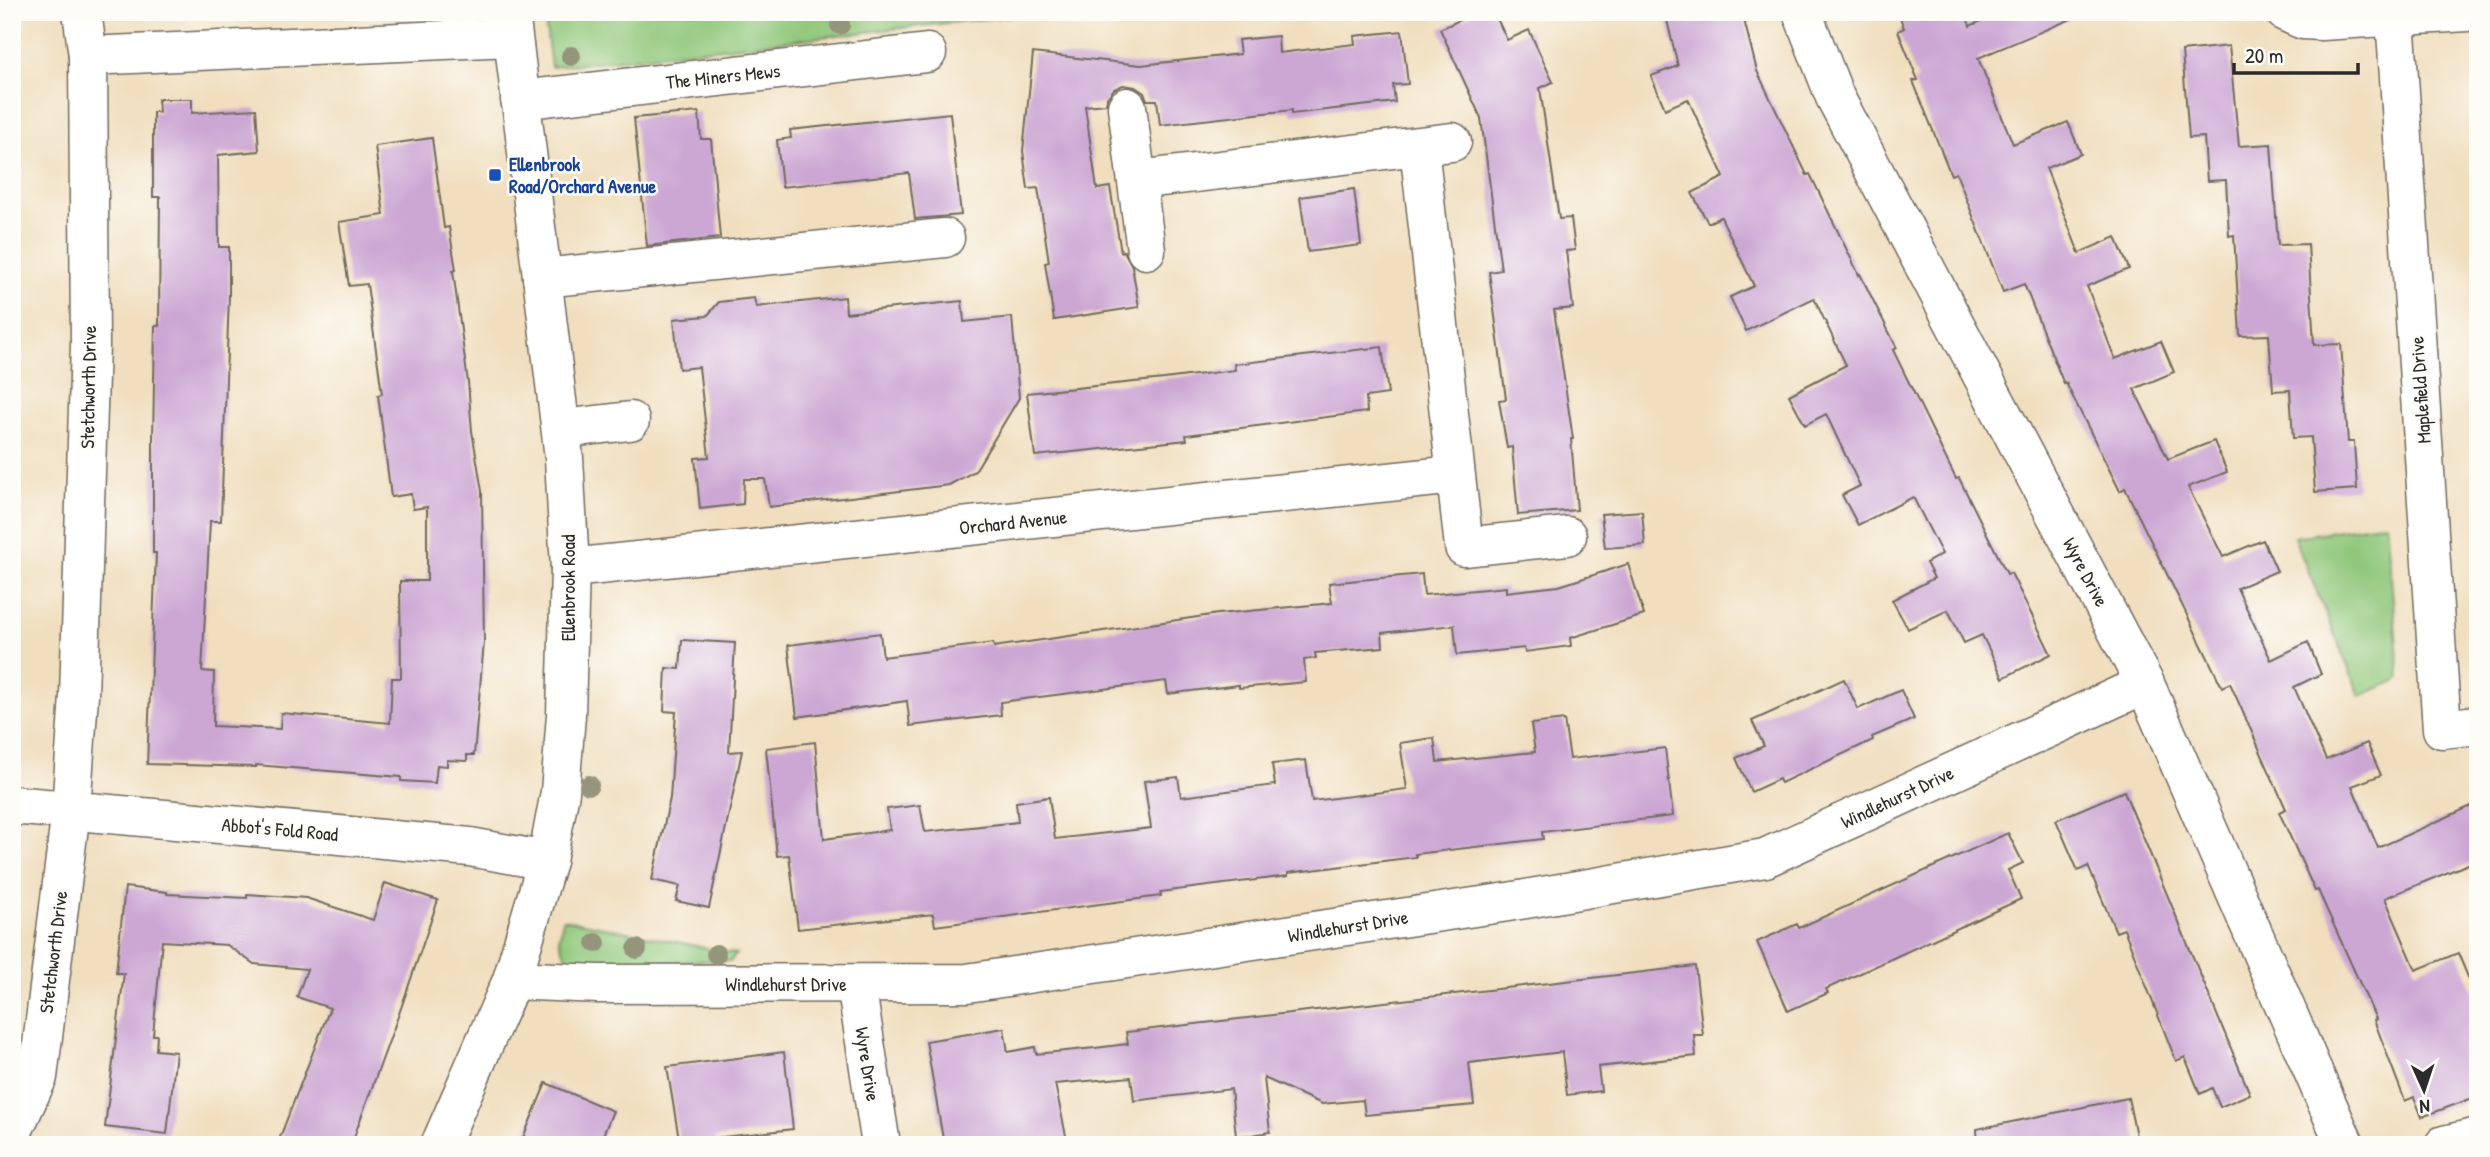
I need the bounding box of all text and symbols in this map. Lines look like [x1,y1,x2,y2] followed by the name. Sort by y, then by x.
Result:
[2234,32,2359,76] scale bar
[2245,41,2283,70] text: 20 m
[665,57,781,95] street label: The Miners Mews
[509,151,657,199] place label: Ellenbrook Road/Orchard Avenue
[487,167,503,183] marker: Ellenbrook Road/Orchard Avenue
[74,325,102,449] street label: Stetchworth Drive
[2403,335,2437,444] street label: Maplefield Drive
[958,503,1068,541] street label: Orchard Avenue
[2057,533,2115,611] street label: Wyre Drive
[555,534,581,641] street label: Ellenbrook Road
[1836,759,1958,834] street label: Windlehurst Drive
[221,811,340,847] street label: Abbot's Fold Road
[33,889,73,1015] street label: Stetchworth Drive
[1286,904,1410,948] street label: Windlehurst Drive
[725,971,847,997] street label: Windlehurst Drive
[849,1025,887,1103] street label: Wyre Drive
[2388,1056,2458,1126] north arrow
[2419,1094,2431,1120] text: N

